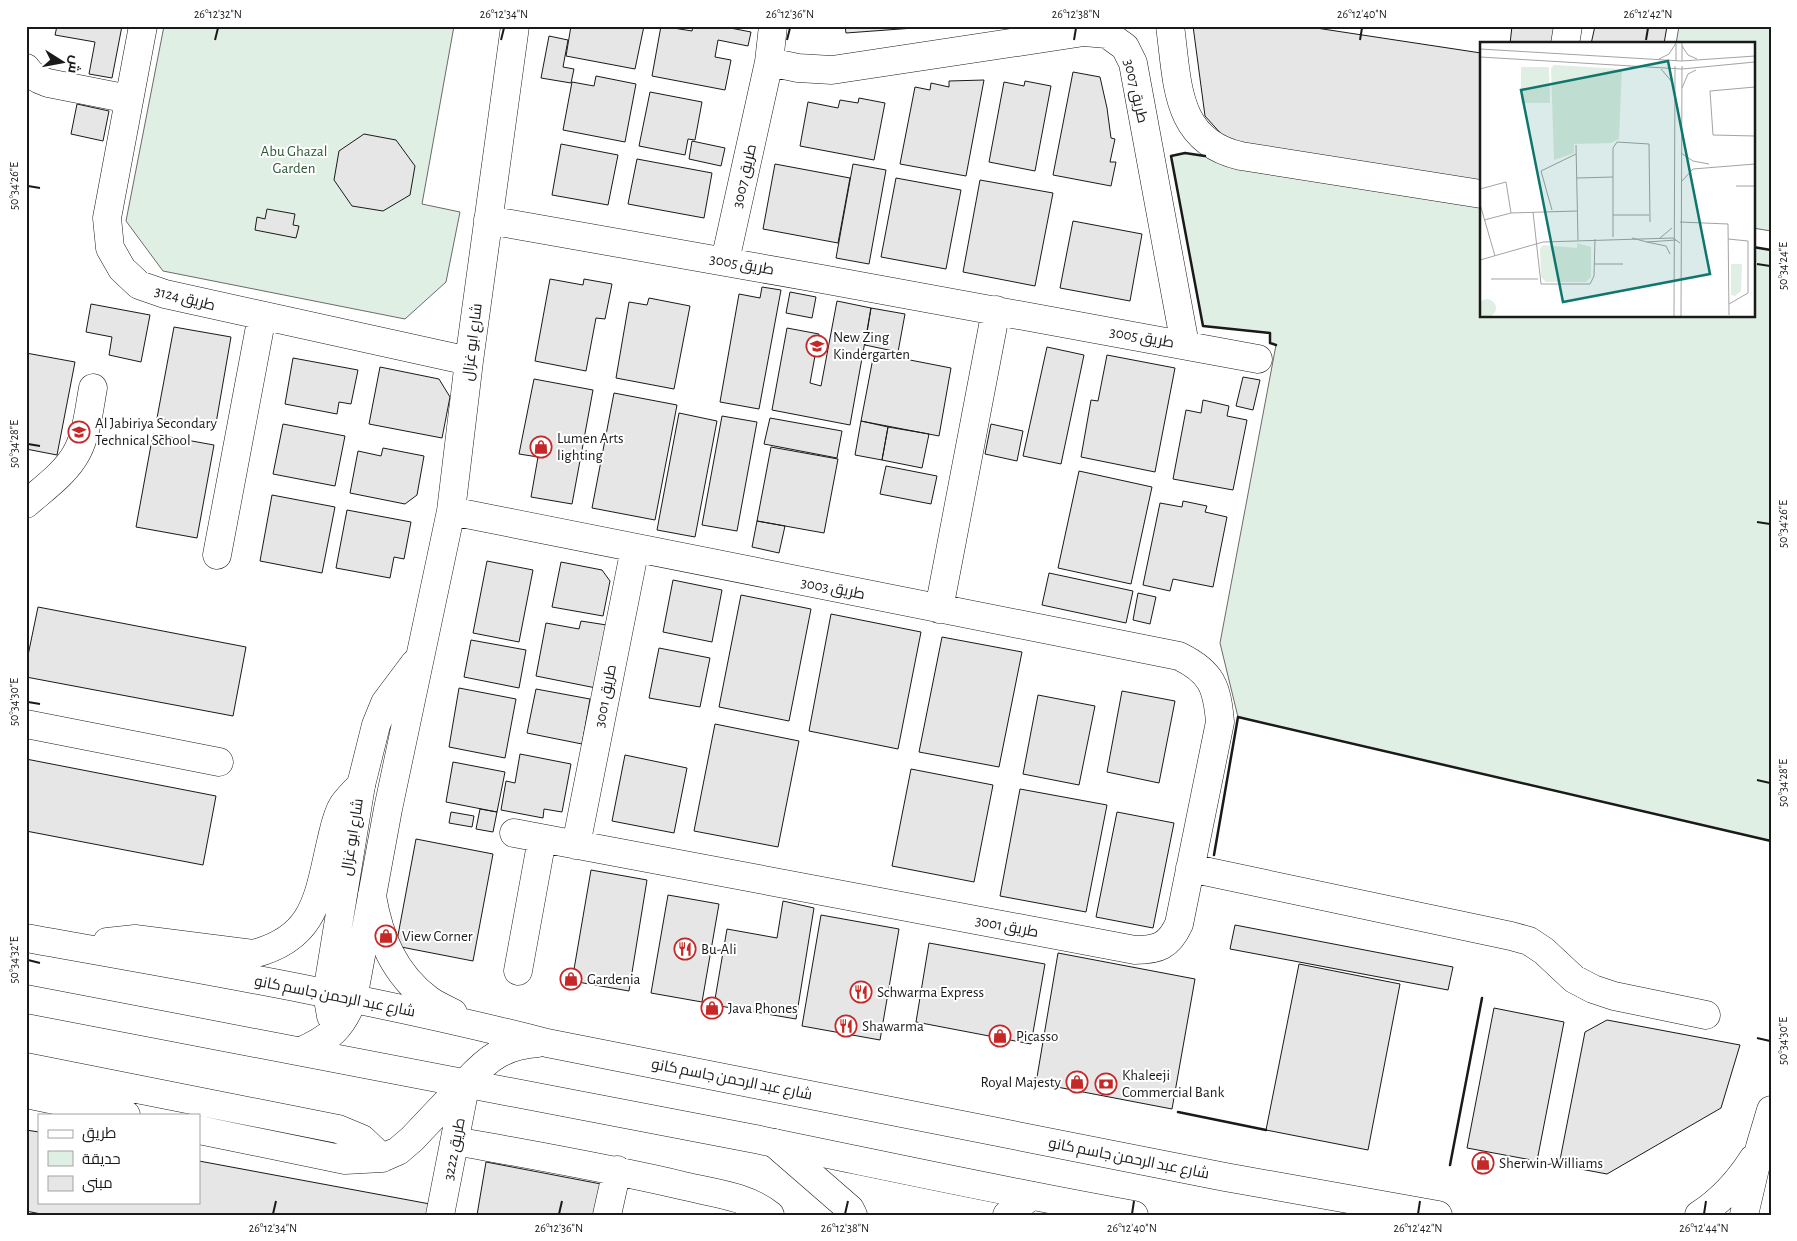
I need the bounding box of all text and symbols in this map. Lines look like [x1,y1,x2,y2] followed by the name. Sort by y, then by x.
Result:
[194,8,242,20] text: 26°12'32"N
[480,8,528,20] text: 26°12'34"N
[766,8,814,20] text: 26°12'36"N
[1052,8,1100,20] text: 26°12'38"N
[1337,8,1387,20] text: 26°12'40"N
[1624,8,1672,20] text: 26°12'42"N
[38,38,88,88] north arrow
[1480,42,1754,318] inset map
[64,54,84,75] text: ش
[1119,58,1150,125] street label: طريق 3007
[730,143,761,210] street label: طريق 3007
[261,144,327,176] park label: Abu Ghazal Garden
[8,162,20,210] text: 50°34'26"E
[1777,242,1789,290] text: 50°34'24"E
[708,251,775,279] street label: طريق 3005
[152,284,217,315] street label: طريق 3124
[459,302,488,382] street label: شارع ابو غزال
[1108,324,1175,352] street label: طريق 3005
[833,330,910,362] place label: New Zing Kindergarten
[805,334,829,358] school or university icon: New Zing Kindergarten
[95,416,218,448] place label: Al Jabiriya Secondary Technical School
[8,420,20,468] text: 50°34'28"E
[67,420,91,444] school or university icon: Al Jabiriya Secondary Technical School
[557,431,624,463] place label: Lumen Arts lighting
[529,435,553,459] shop icon: Lumen Arts lighting
[1777,500,1789,548] text: 50°34'26"E
[799,575,866,604] street label: طريق 3003
[592,663,621,729] street label: طريق 3001
[8,678,20,726] text: 50°34'30"E
[1777,759,1789,807] text: 50°34'28"E
[338,797,369,877] street label: شارع ابو غزال
[974,913,1040,942] street label: طريق 3001
[374,924,398,948] shop icon: View Corner
[402,929,473,944] place label: View Corner
[8,936,20,984] text: 50°34'32"E
[673,937,697,961] restaurant icon: Bu-Ali
[701,942,737,957] place label: Bu-Ali
[559,967,583,991] shop icon: Gardenia
[587,972,641,987] place label: Gardenia
[253,973,417,1022] street label: شارع عبد الرحمن جاسم كانو
[849,980,873,1004] restaurant icon: Schwarma Express
[877,985,984,1000] place label: Schwarma Express
[700,996,724,1020] shop icon: Java Phones
[728,1001,798,1016] place label: Java Phones
[834,1014,858,1038] restaurant icon: Shawarma
[1777,1017,1789,1065] text: 50°34'30"E
[862,1019,924,1034] place label: Shawarma
[988,1024,1012,1048] shop icon: Picasso
[1016,1029,1058,1044] place label: Picasso
[650,1056,814,1105] street label: شارع عبد الرحمن جاسم كانو
[1122,1068,1224,1100] place label: Khaleeji Commercial Bank
[1065,1070,1089,1094] shop icon: Royal Majesty
[1094,1072,1118,1096] bank icon: Khaleeji Commercial Bank
[981,1075,1062,1090] place label: Royal Majesty
[38,1114,200,1204] legend
[441,1117,470,1182] street label: طريق 3222
[82,1126,116,1143] text: طريق
[1047,1135,1211,1184] street label: شارع عبد الرحمن جاسم كانو
[1471,1151,1495,1175] shop icon: Sherwin-Williams
[82,1152,121,1167] text: حديقة
[1499,1156,1603,1171] place label: Sherwin-Williams
[82,1176,113,1193] text: مبنى
[249,1222,297,1234] text: 26°12'34"N
[535,1222,583,1234] text: 26°12'36"N
[821,1222,869,1234] text: 26°12'38"N
[1107,1222,1157,1234] text: 26°12'40"N
[1394,1222,1442,1234] text: 26°12'42"N
[1679,1222,1729,1234] text: 26°12'44"N

